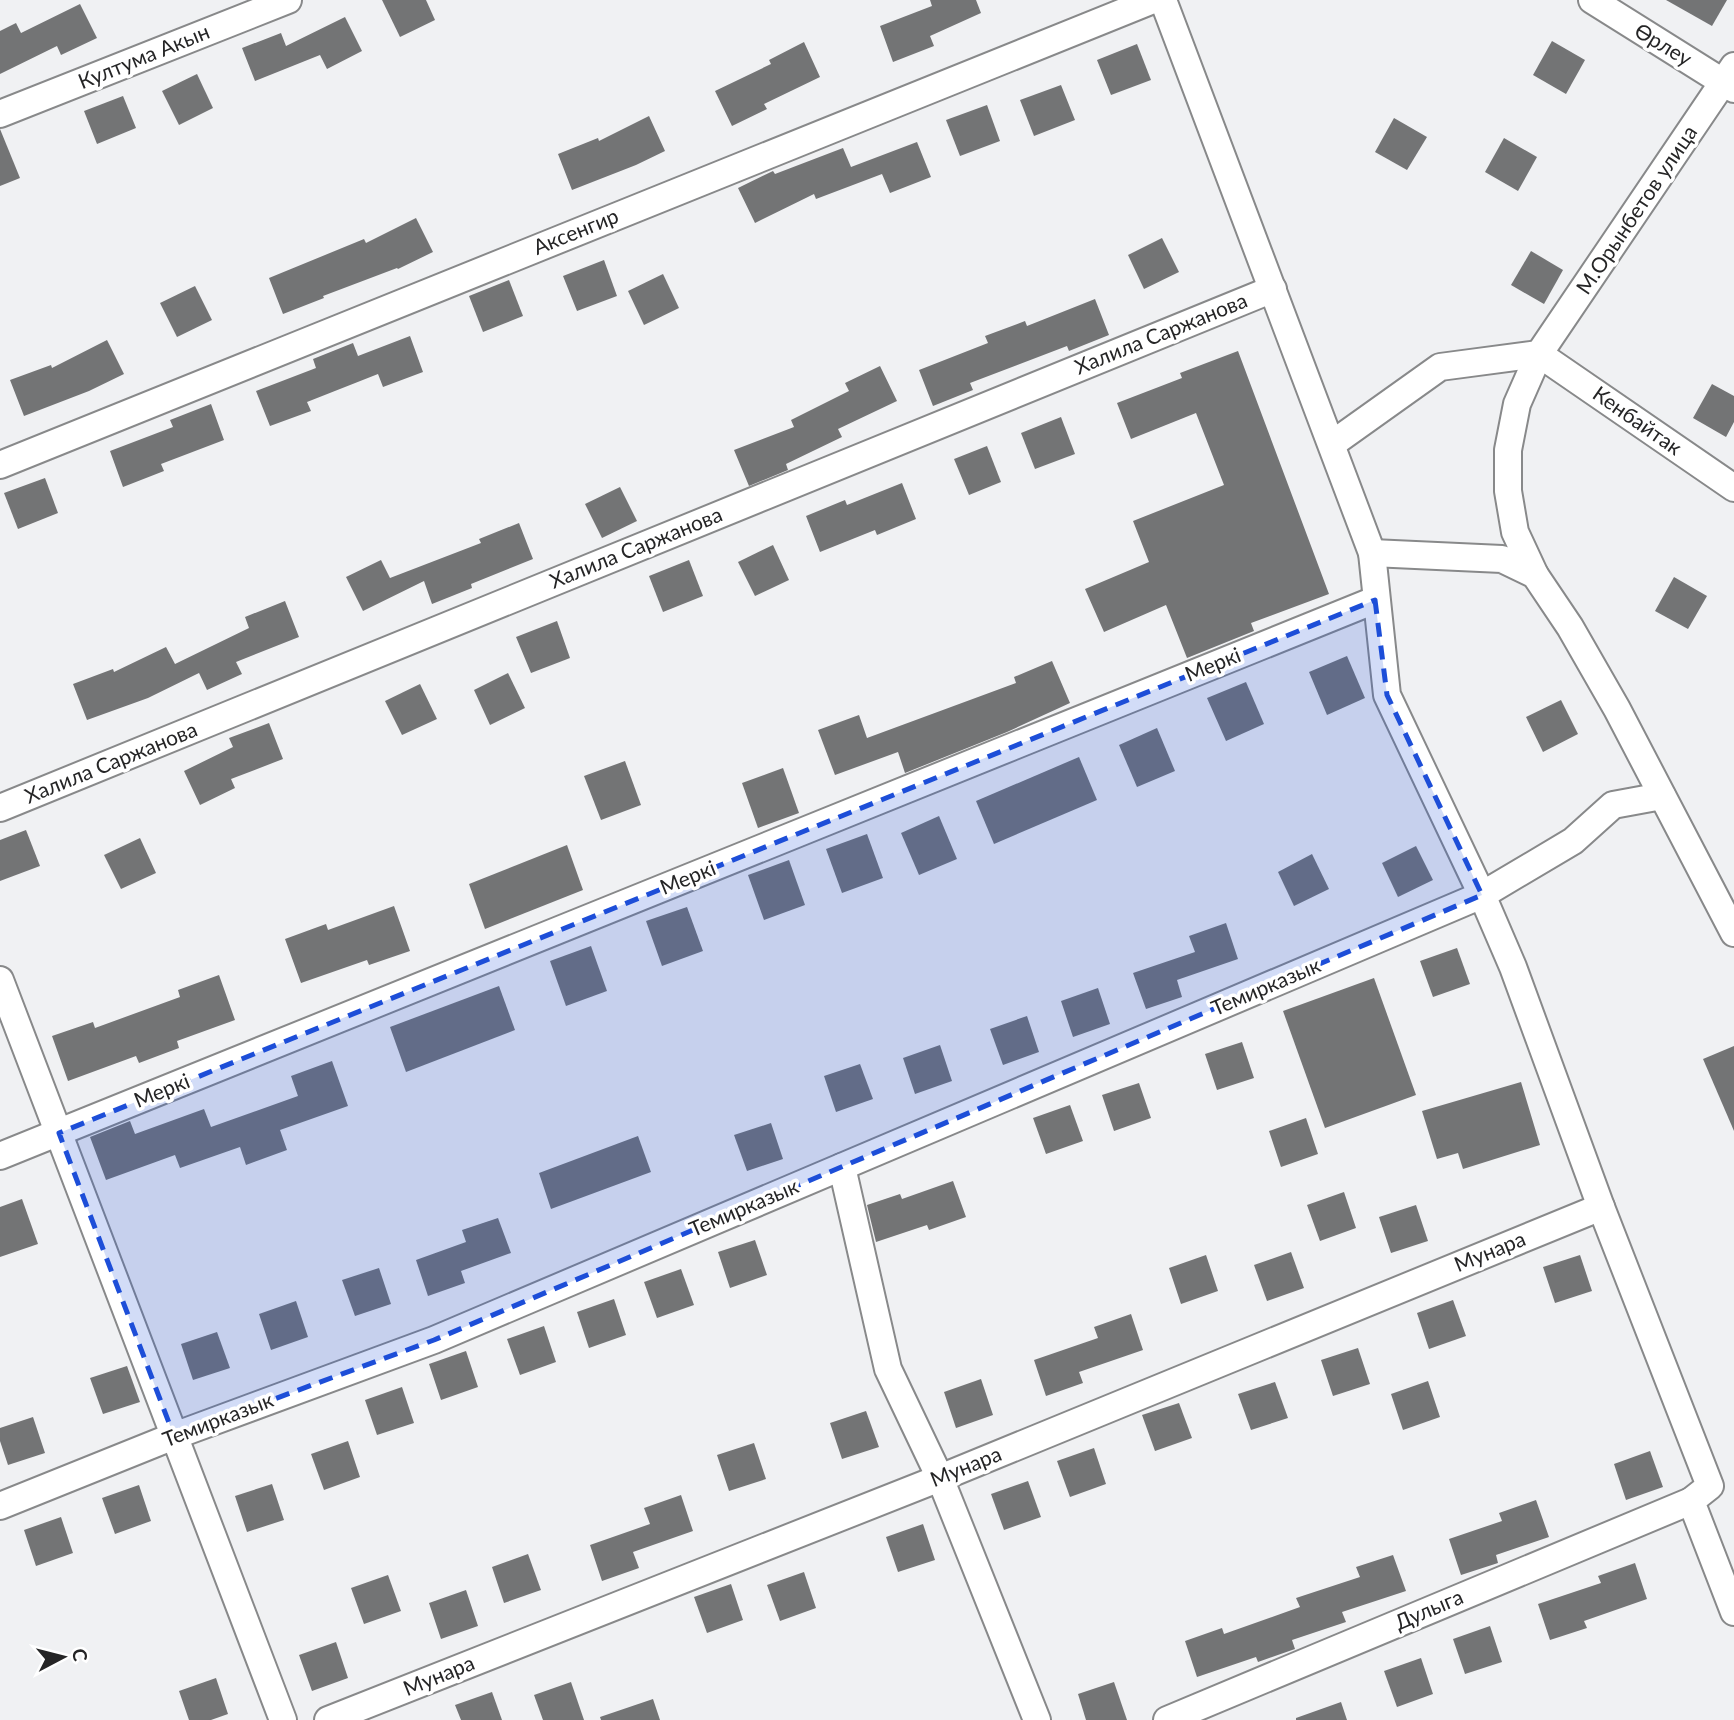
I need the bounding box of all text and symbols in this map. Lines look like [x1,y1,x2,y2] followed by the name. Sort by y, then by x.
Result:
[1631,17,1697,70] street label: Өрлеу
[74,18,213,93] street label: Култума Акын
[1570,120,1701,298] street label: М.Орынбетов улица
[529,202,622,259] street label: Аксенгир
[1071,287,1250,379] street label: Халила Саржанова
[1589,380,1687,460] street label: Кенбайтак
[546,501,725,593] street label: Халила Саржанова
[1181,641,1244,686] street label: Меркі
[21,716,200,808] street label: Халила Саржанова
[656,854,719,899] street label: Меркі
[1207,951,1324,1020] street label: Темирказык
[130,1067,193,1112] street label: Меркі
[685,1172,802,1241] street label: Темирказык
[1450,1225,1529,1276] street label: Мунара
[159,1386,276,1451] street label: Темирказык
[926,1440,1005,1491] street label: Мунара
[1390,1583,1466,1634] street label: Дулыга
[28,1622,98,1692] north arrow
[68,1647,93,1663] text: С
[399,1649,478,1700] street label: Мунара

